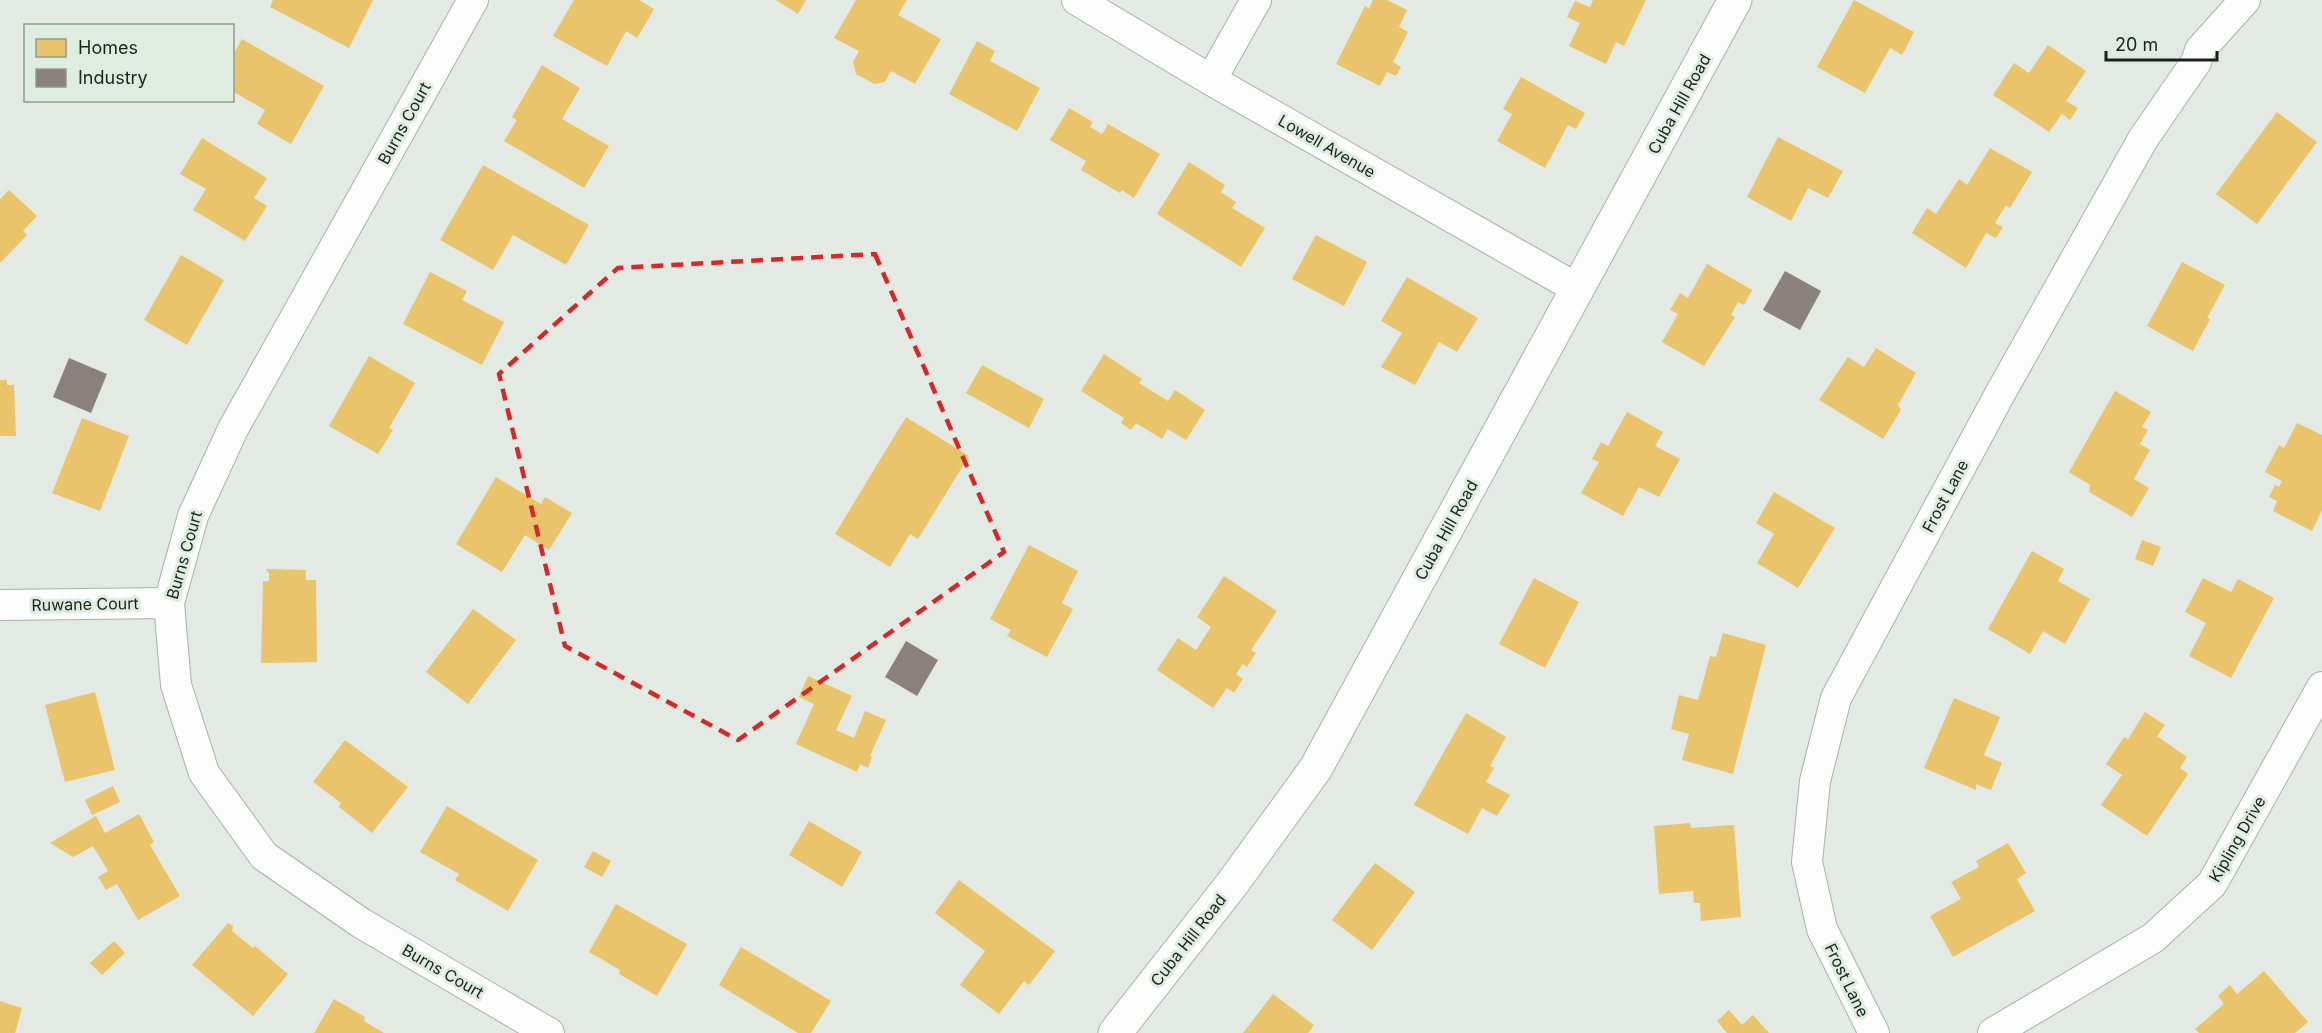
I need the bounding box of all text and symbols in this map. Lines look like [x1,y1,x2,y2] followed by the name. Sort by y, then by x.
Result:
[24,24,234,102] legend
[2106,24,2217,62] scale bar
[2115,34,2158,55] text: 20 m
[78,37,138,58] text: Homes
[1643,51,1715,157] street label: Cuba Hill Road
[78,67,148,88] text: Industry
[373,78,435,168] street label: Burns Court
[1275,110,1379,182] street label: Lowell Avenue
[1918,456,1972,536] street label: Frost Lane
[1410,477,1482,583] street label: Cuba Hill Road
[162,509,206,601] street label: Burns Court
[31,593,139,615] street label: Ruwane Court
[2204,792,2270,886] street label: Kipling Drive
[1146,890,1230,990] street label: Cuba Hill Road
[399,940,487,1002] street label: Burns Court
[1821,940,1873,1020] street label: Frost Lane

